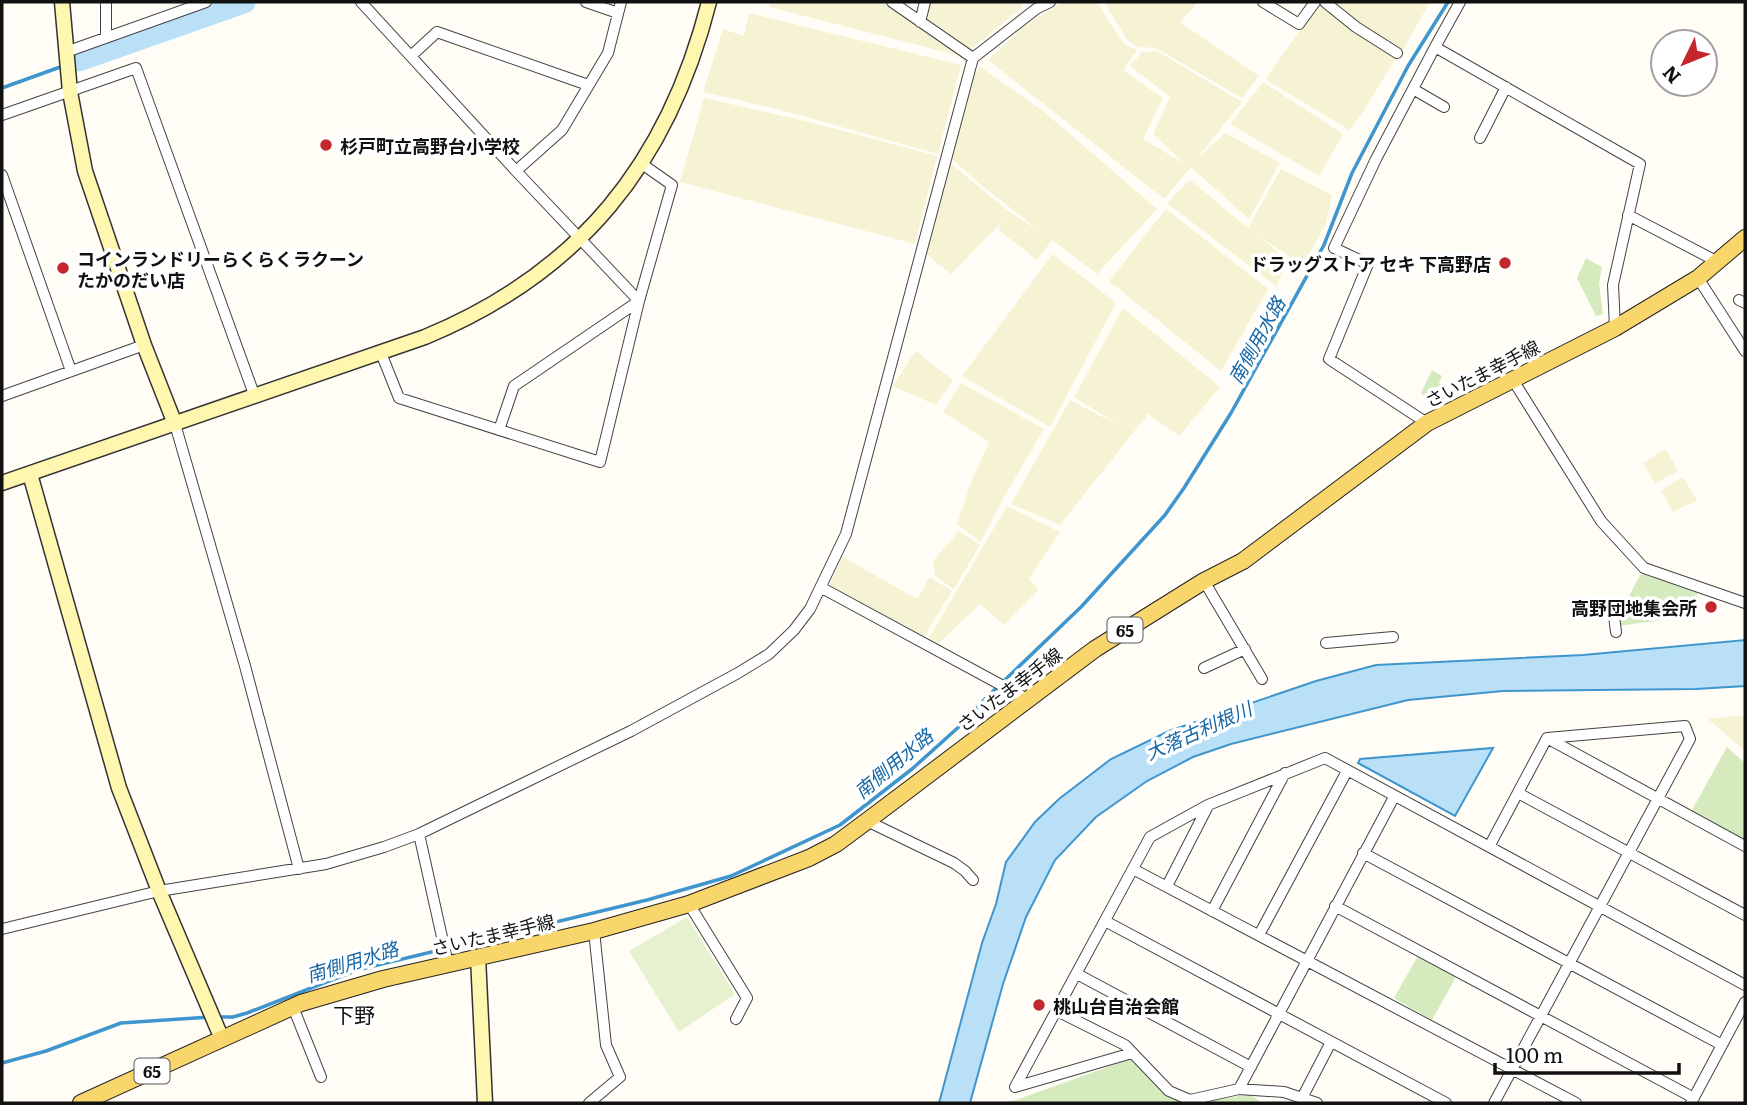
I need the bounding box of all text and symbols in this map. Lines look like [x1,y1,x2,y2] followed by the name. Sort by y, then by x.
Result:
[1649,28,1719,98] north arrow
[1655,60,1687,91] text: N
[340,132,520,159] place label: 杉戸町立高野台小学校
[318,137,334,153] marker: 杉戸町立高野台小学校
[77,245,364,293] place label: コインランドリーらくらくラクーン たかのだい店
[1250,250,1491,277] place label: ドラッグストア セキ 下高野店
[1497,255,1513,271] marker: ドラッグストア セキ 下高野店
[55,260,71,276] marker: コインランドリーらくらくラクーン たかのだい店
[1221,290,1292,388] water label: 南側用水路
[1420,332,1544,414] street label: さいたま幸手線
[1571,594,1697,621] place label: 高野団地集会所
[1703,599,1719,615] marker: 高野団地集会所
[1108,618,1142,642] road number: 65
[951,640,1067,738] street label: さいたま幸手線
[1140,693,1258,766] water label: 大落古利根川
[848,720,940,804] water label: 南側用水路
[429,907,557,961] street label: さいたま幸手線
[302,933,403,988] water label: 南側用水路
[1053,992,1179,1019] place label: 桃山台自治会館
[1031,997,1047,1013] marker: 桃山台自治会館
[333,998,375,1029] district label: 下野
[1495,1032,1679,1076] scale bar
[1506,1038,1563,1069] text: 100 m
[134,1058,170,1084] road number: 65

